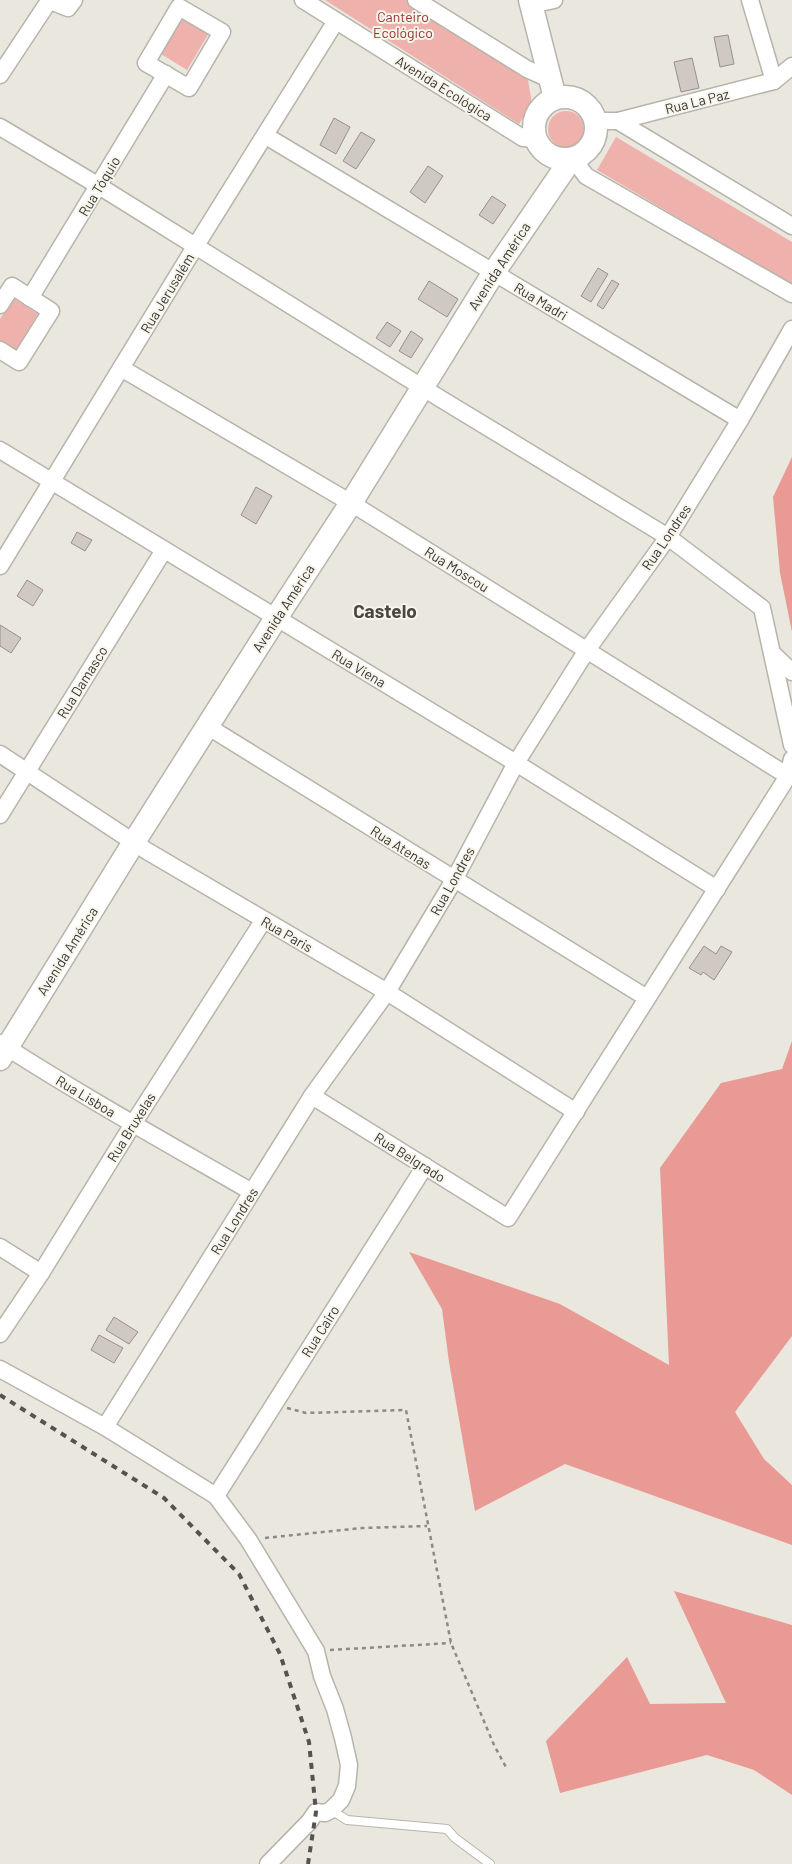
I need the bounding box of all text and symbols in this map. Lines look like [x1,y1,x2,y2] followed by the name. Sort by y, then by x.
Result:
[373,8,433,41] park label: Canteiro Ecológico
[393,52,495,124] street label: Avenida Ecológica
[663,85,731,117] street label: Rua La Paz
[74,153,124,219] street label: Rua Tóquio
[464,219,534,313] street label: Avenida América
[136,250,198,336] street label: Rua Jerusalém
[511,278,571,324] street label: Rua Madri
[638,501,694,573] street label: Rua Londres
[422,543,492,595] street label: Rua Moscou
[248,561,318,655] street label: Avenida América
[353,599,417,622] district label: Castelo
[53,643,111,721] street label: Rua Damasco
[329,645,389,691] street label: Rua Viena
[368,822,435,872] street label: Rua Atenas
[426,844,478,918] street label: Rua Londres
[33,904,101,998] street label: Avenida América
[258,912,316,956] street label: Rua Paris
[53,1072,119,1120] street label: Rua Lisboa
[103,1089,159,1165] street label: Rua Bruxelas
[371,1128,449,1186] street label: Rua Belgrado
[207,1184,261,1258] street label: Rua Londres
[297,1302,343,1360] street label: Rua Cairo

